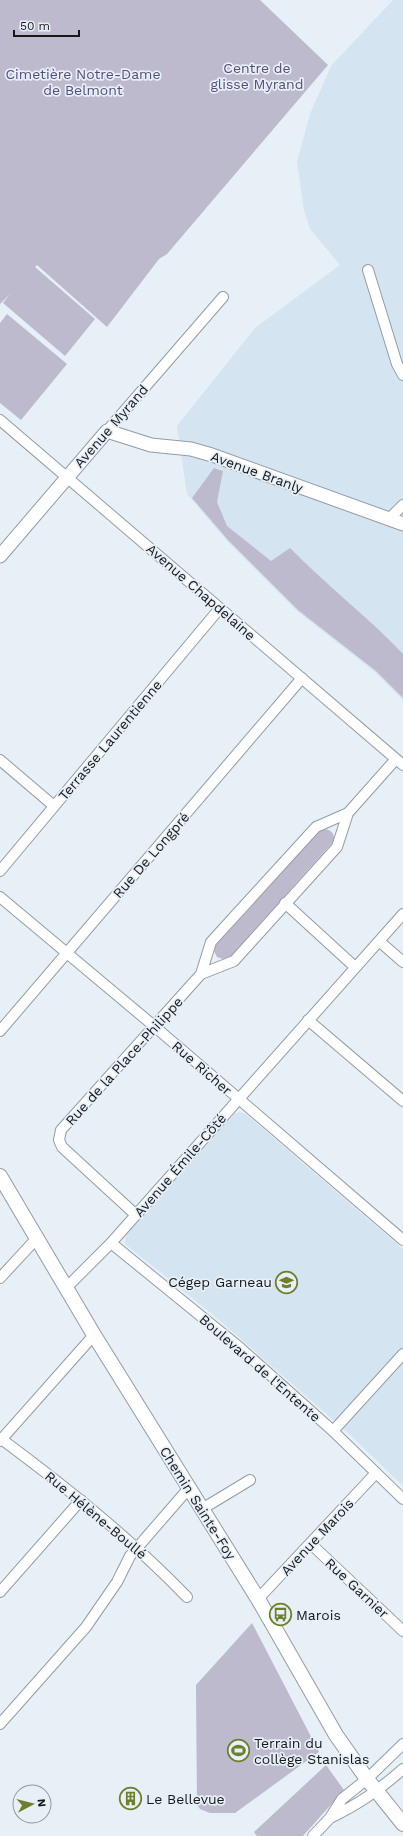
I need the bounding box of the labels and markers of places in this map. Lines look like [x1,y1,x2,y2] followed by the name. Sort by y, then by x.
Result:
[274,1269,300,1295] school or university icon: Cégep Garneau
[168,1274,272,1290] place label: Cégep Garneau
[268,1602,294,1628] bus stop icon: Marois
[296,1607,341,1623] place label: Marois
[254,1735,369,1767] place label: Terrain du collège Stanislas
[226,1738,252,1764] sports icon: Terrain du collège Stanislas
[118,1786,144,1812] building icon: Le Bellevue
[146,1791,225,1807] place label: Le Bellevue

